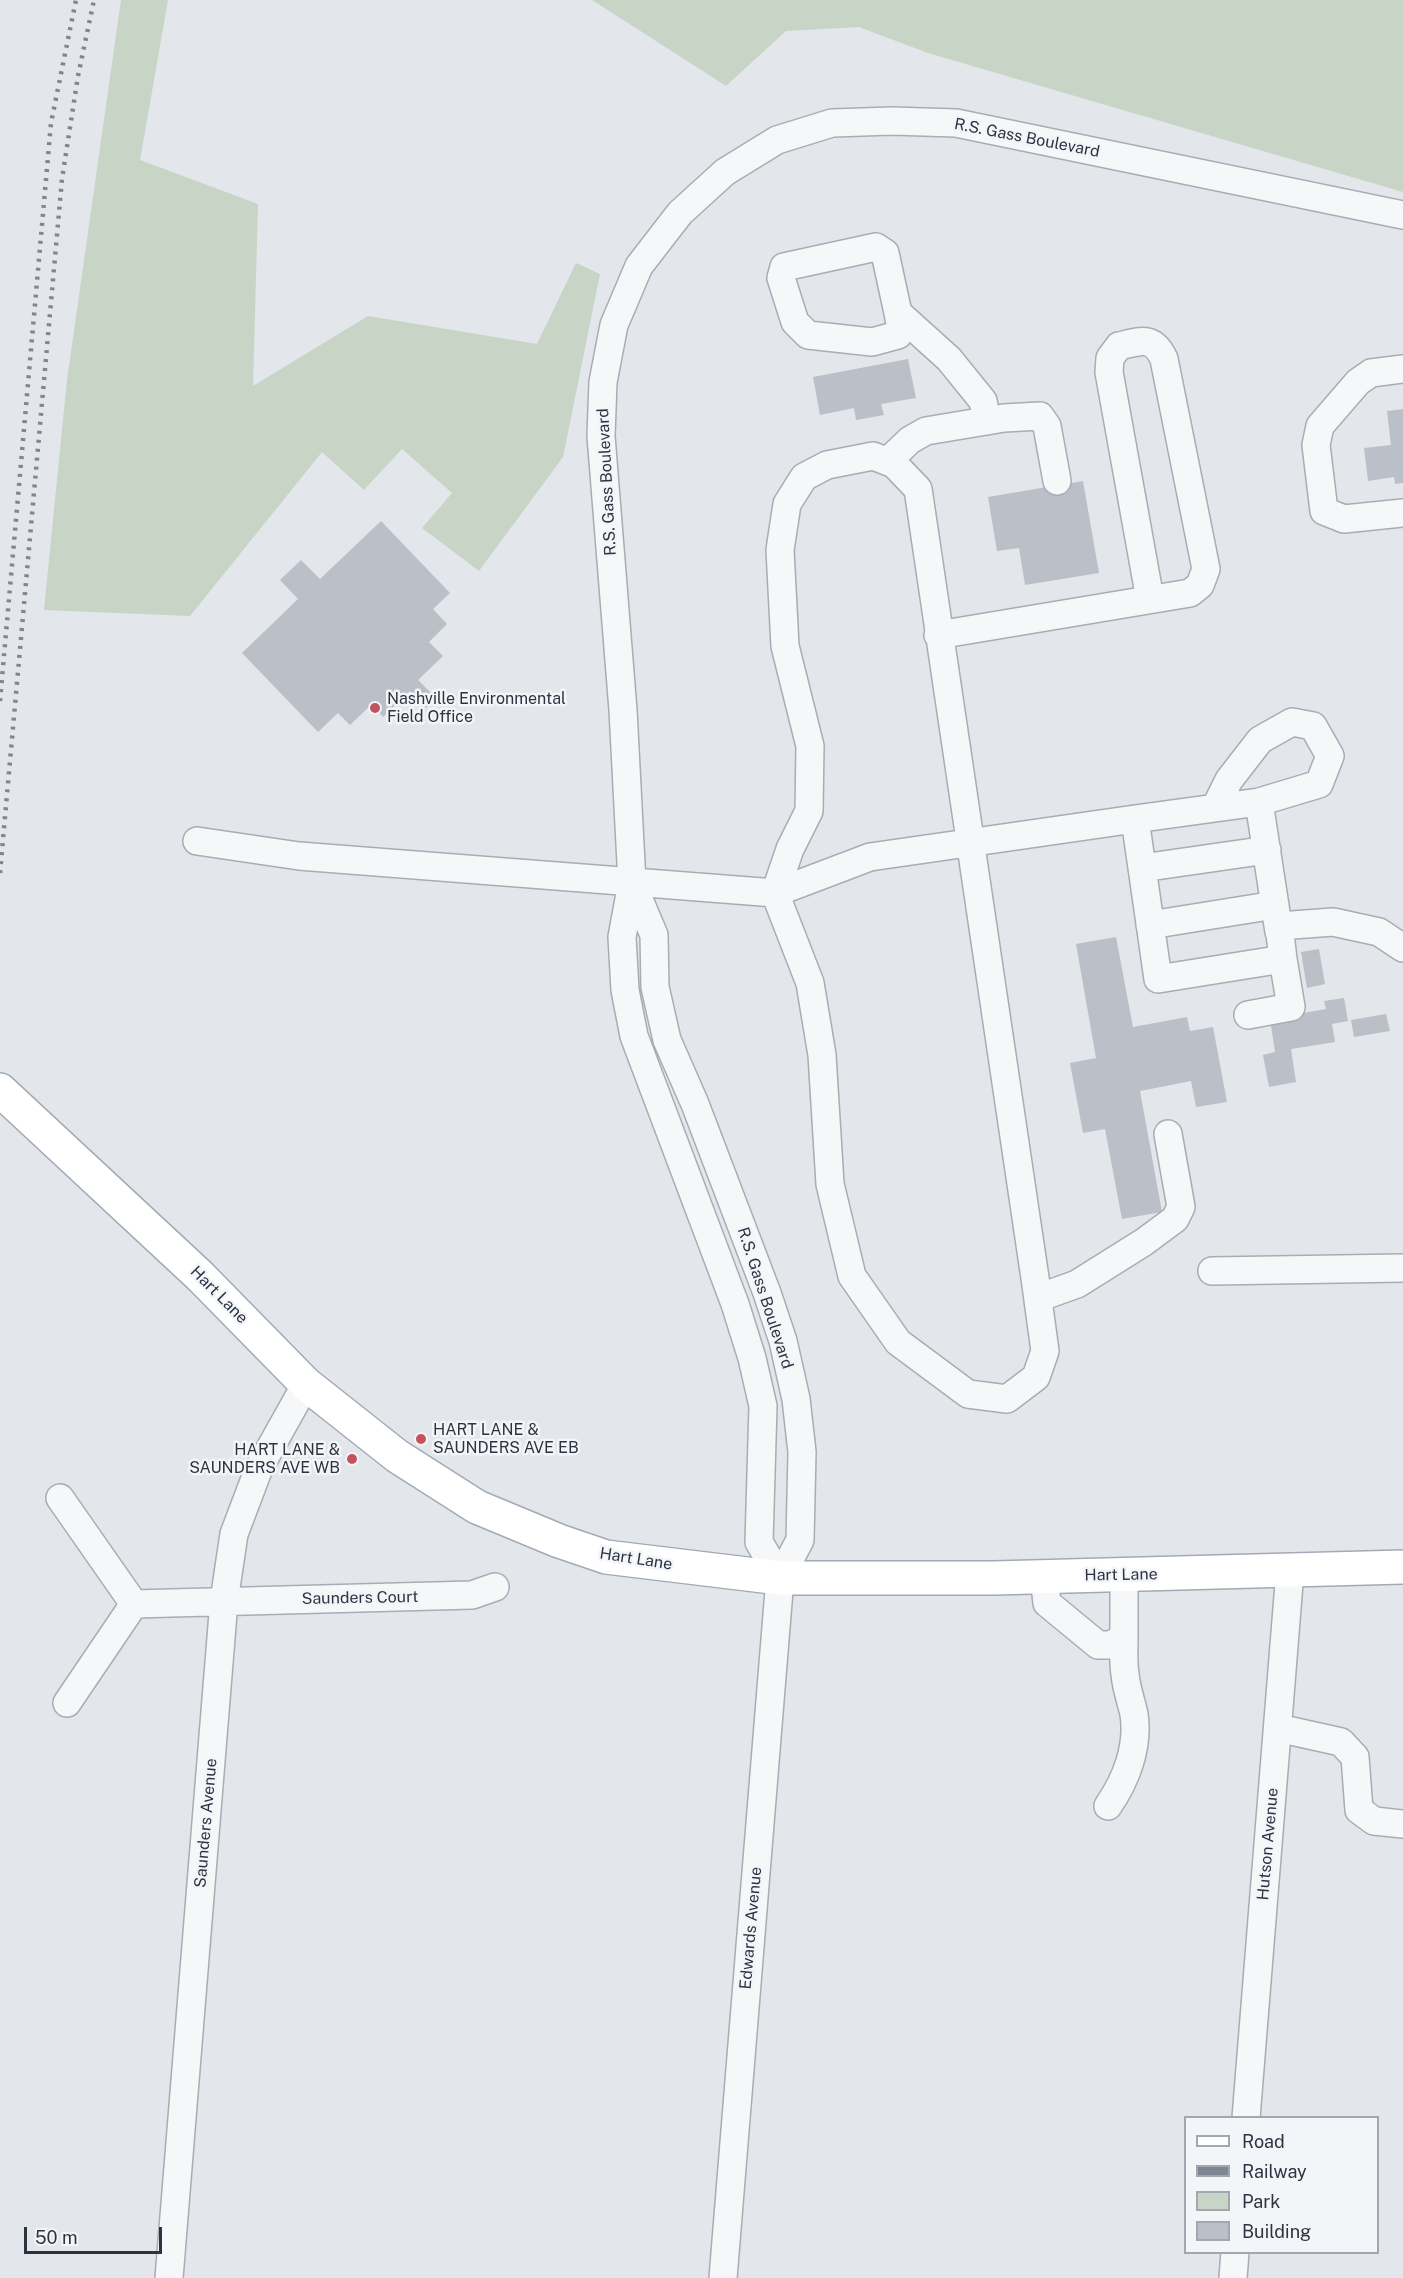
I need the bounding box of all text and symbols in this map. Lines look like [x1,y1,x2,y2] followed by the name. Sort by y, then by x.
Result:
[953,114,1101,162] street label: R.S. Gass Boulevard
[594,408,620,556] street label: R.S. Gass Boulevard
[387,689,566,727] place label: Nashville Environmental Field Office
[368,701,382,715] marker: Nashville Environmental Field Office
[733,1225,797,1371] street label: R.S. Gass Boulevard
[186,1262,252,1328] street label: Hart Lane
[433,1420,579,1458] place label: HART LANE & SAUNDERS AVE EB
[414,1432,428,1446] marker: HART LANE & SAUNDERS AVE EB
[189,1440,340,1478] place label: HART LANE & SAUNDERS AVE WB
[345,1452,359,1466] marker: HART LANE & SAUNDERS AVE WB
[598,1544,674,1574] street label: Hart Lane
[1084,1565,1158,1585] street label: Hart Lane
[302,1587,418,1609] street label: Saunders Court
[191,1757,221,1889] street label: Saunders Avenue
[1254,1787,1282,1901] street label: Hutson Avenue
[736,1866,766,1990] street label: Edwards Avenue
[1184,2116,1379,2254] legend
[1242,2131,1285,2152] text: Road
[1242,2161,1307,2182] text: Railway
[1242,2191,1280,2212] text: Park
[27,2215,165,2253] scale bar
[1242,2221,1311,2242] text: Building
[35,2227,78,2248] text: 50 m

